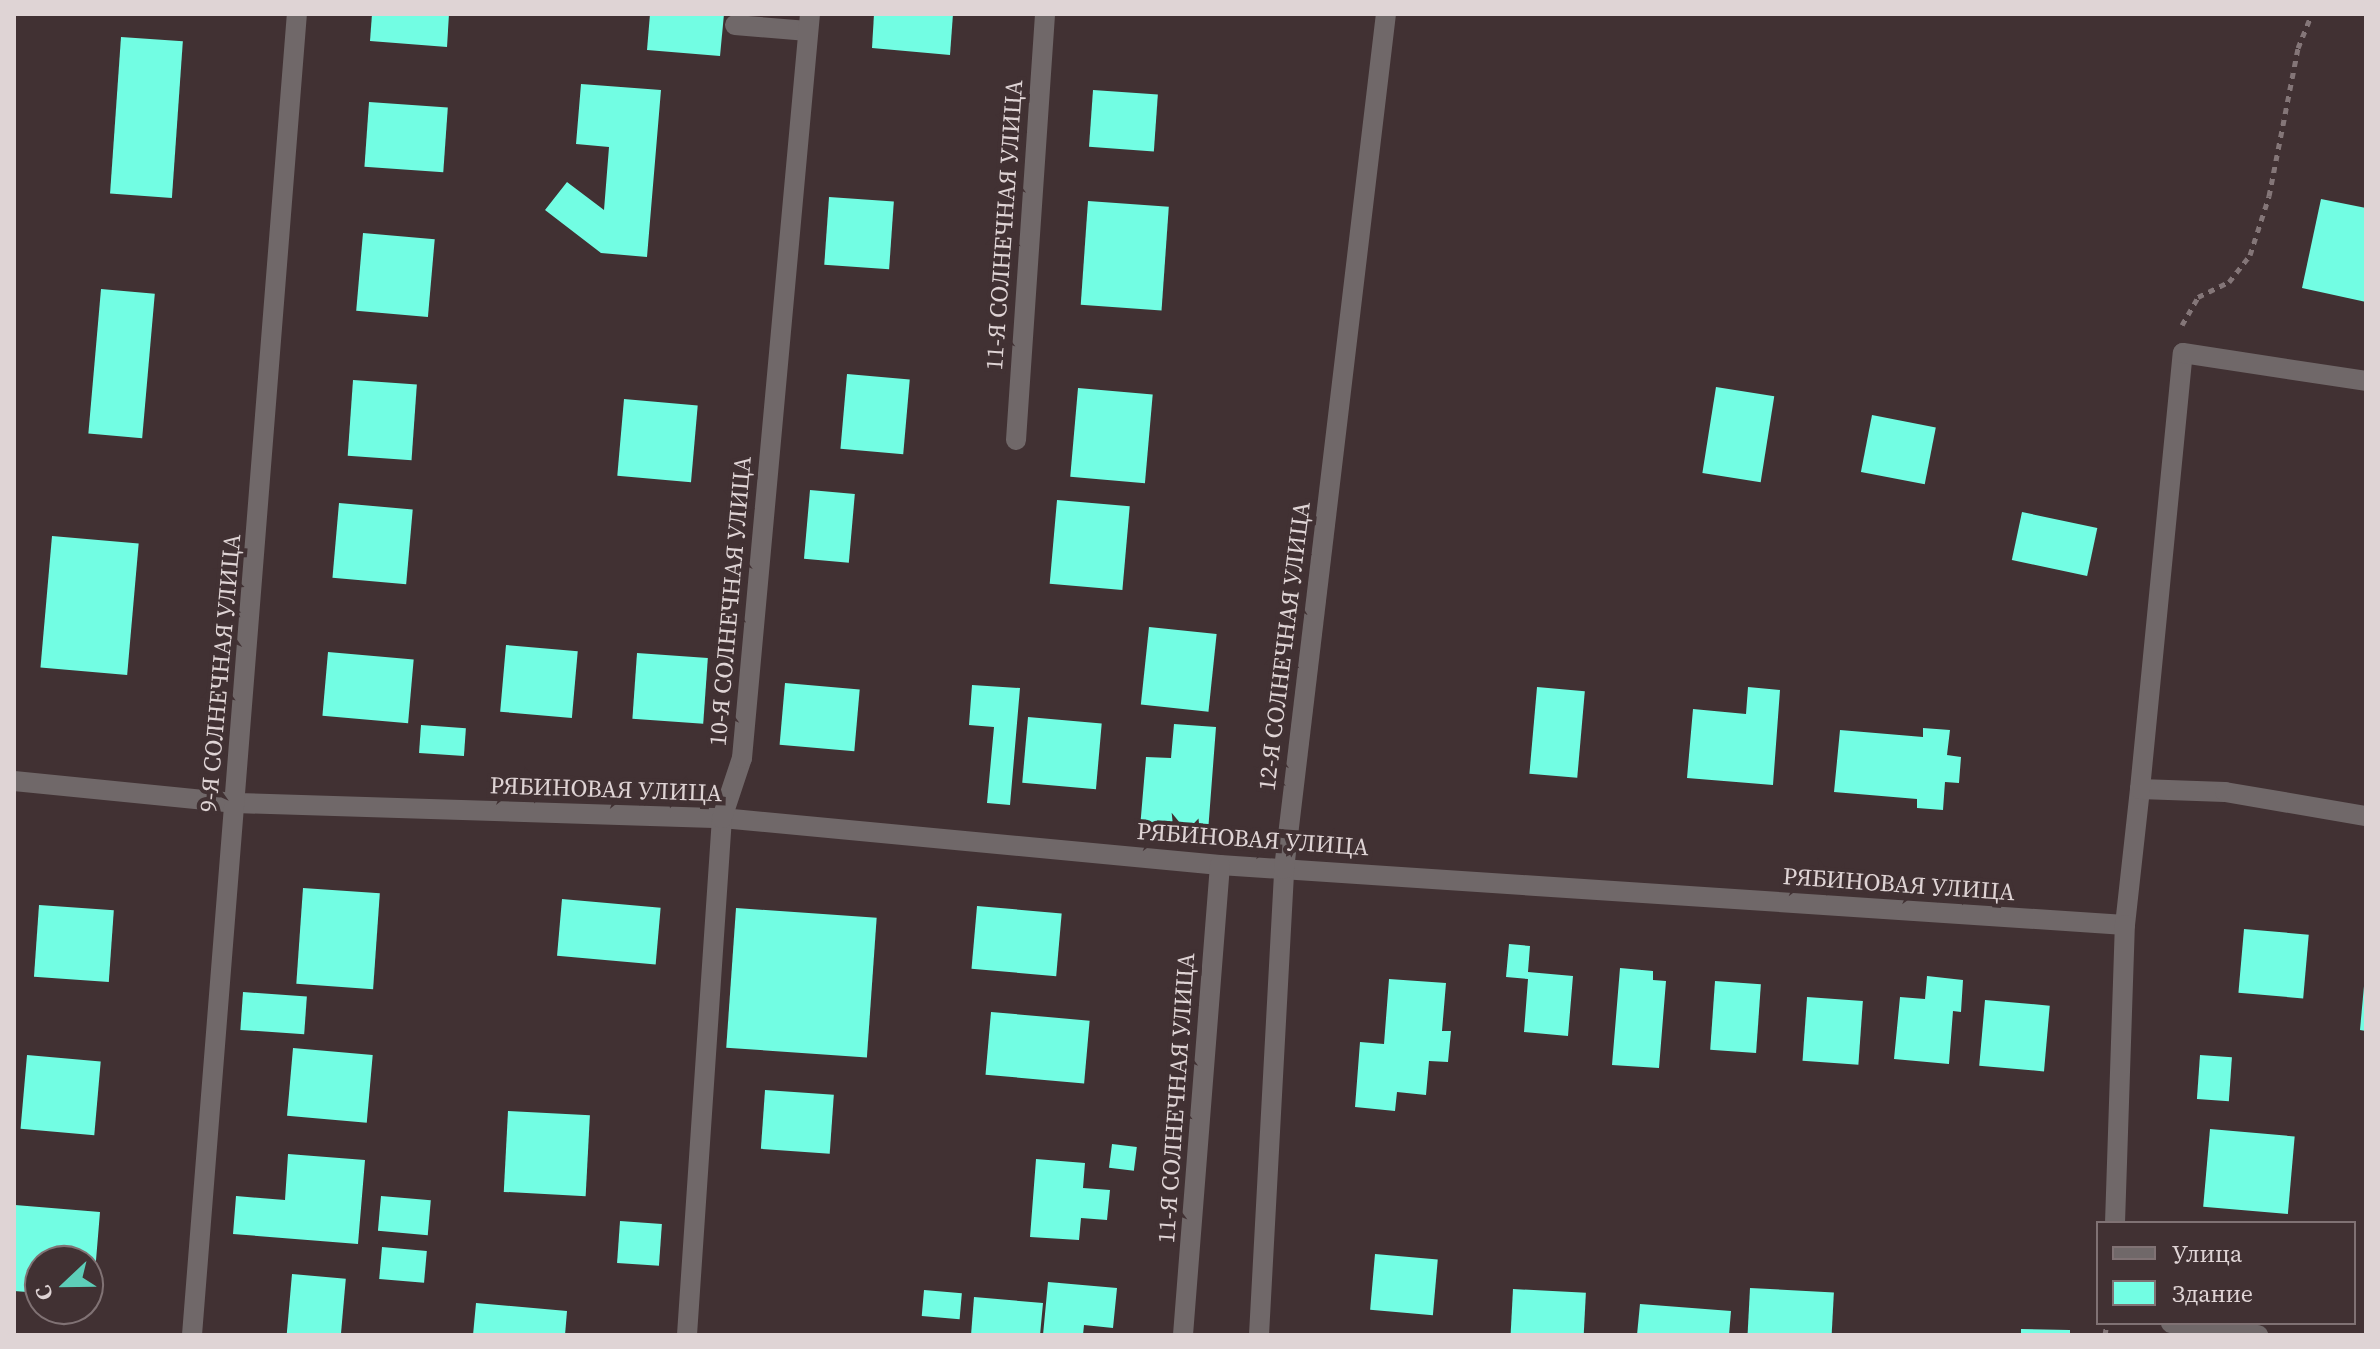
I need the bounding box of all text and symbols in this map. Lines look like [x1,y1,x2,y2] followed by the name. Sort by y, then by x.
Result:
[979,79,1029,371] street label: 11-Я СОЛНЕЧНАЯ УЛИЦА
[703,455,757,747] street label: 10-Я СОЛНЕЧНАЯ УЛИЦА
[1252,500,1316,792] street label: 12-Я СОЛНЕЧНАЯ УЛИЦА
[193,533,247,813] street label: 9-Я СОЛНЕЧНАЯ УЛИЦА
[489,771,723,807] street label: РЯБИНОВАЯ УЛИЦА
[1136,817,1370,861] street label: РЯБИНОВАЯ УЛИЦА
[1782,862,2016,906] street label: РЯБИНОВАЯ УЛИЦА
[1151,952,1201,1244] street label: 11-Я СОЛНЕЧНАЯ УЛИЦА
[2096,1221,2356,1325] legend
[2172,1237,2242,1270] text: Улица
[24,1245,104,1325] north arrow
[2172,1277,2253,1310] text: Здание
[27,1281,60,1305] text: С

